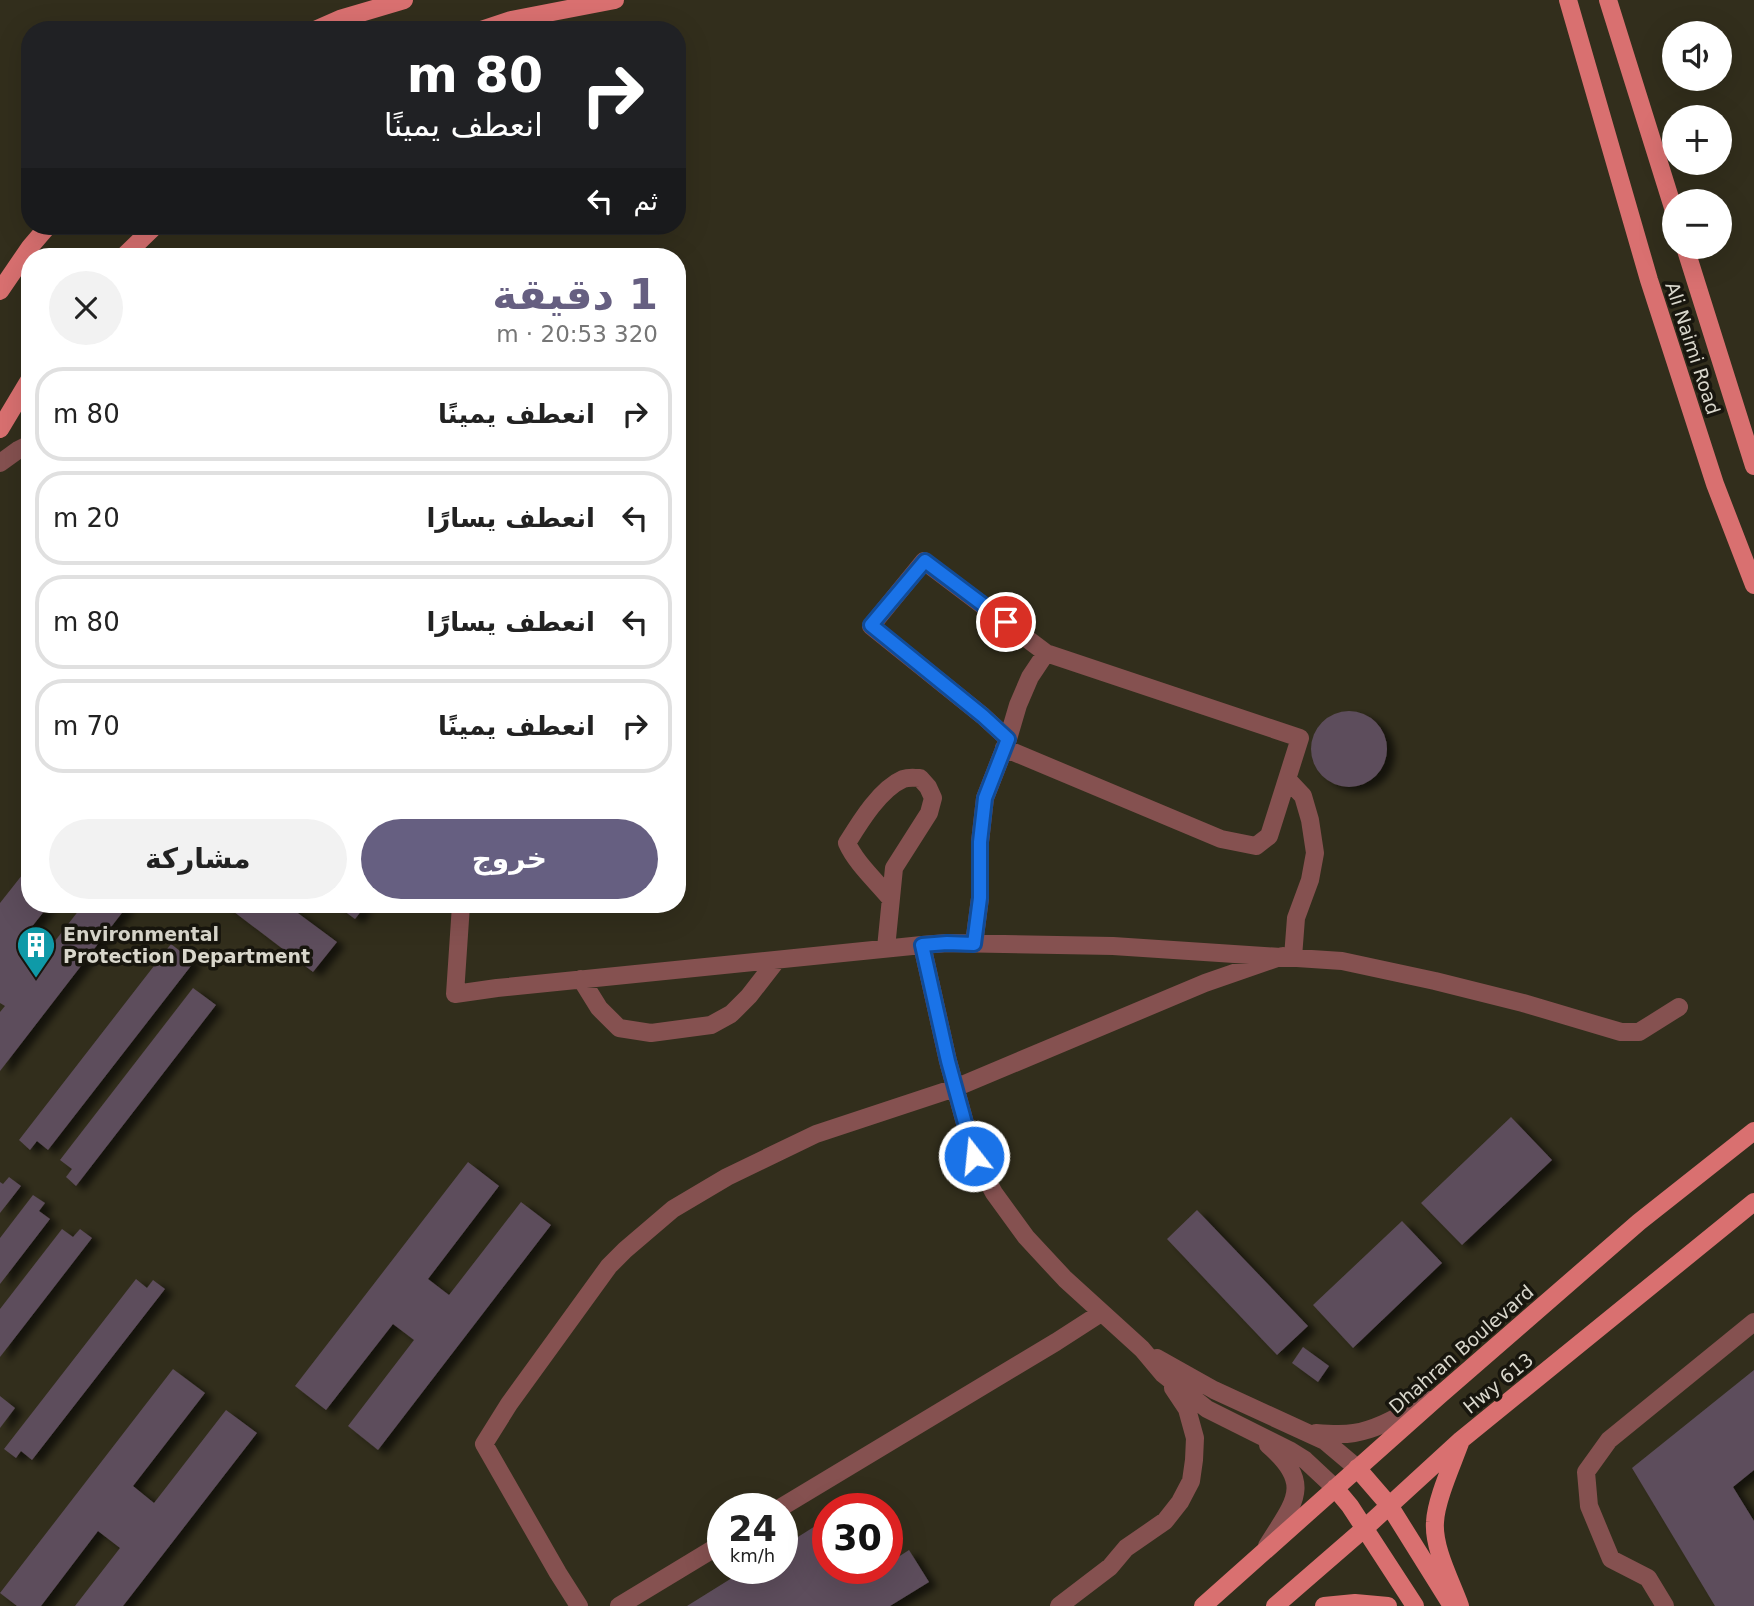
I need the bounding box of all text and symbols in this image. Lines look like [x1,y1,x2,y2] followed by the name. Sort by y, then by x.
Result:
[1662,21,1732,259] map controls
[1662,21,1732,91] button: sound
[407,47,543,104] text: 80 m
[567,49,658,140] icon: right
[1662,105,1732,175] button: +
[384,106,543,144] text: انعطف يمينًا
[581,182,619,220] icon: left
[633,186,658,216] text: ثم
[1662,189,1732,259] button: −
[492,270,658,319] text: 1 دقيقة
[49,271,123,345] button: close
[1661,279,1725,417] street label: Ali Naimi Road
[496,321,658,347] text: 320 m · 20:53
[616,395,654,433] icon: right
[53,399,120,429] text: 80 m
[438,399,595,429] text: انعطف يمينًا
[616,499,654,537] icon: left
[53,503,120,533] text: 20 m
[426,503,595,533] text: انعطف يسارًا
[976,592,1036,652] pin
[616,603,654,641] icon: left
[987,603,1025,641] icon: arrive
[53,607,120,637] text: 80 m
[426,607,595,637] text: انعطف يسارًا
[616,707,654,745] icon: right
[53,711,120,741] text: 70 m
[438,711,595,741] text: انعطف يمينًا
[49,819,347,899] button: مشاركة
[361,819,658,899] button: خروج
[63,923,310,967] place label: Environmental Protection Department
[15,924,57,979] building icon: Environmental Protection Department
[937,1119,1011,1193] position arrow
[1384,1280,1538,1418] street label: Dhahran Boulevard
[1459,1348,1537,1418] street label: Hwy 613
[812,1493,903,1584] speed limit sign: 30
[728,1509,777,1549] text: 24
[730,1545,775,1566] text: km/h

